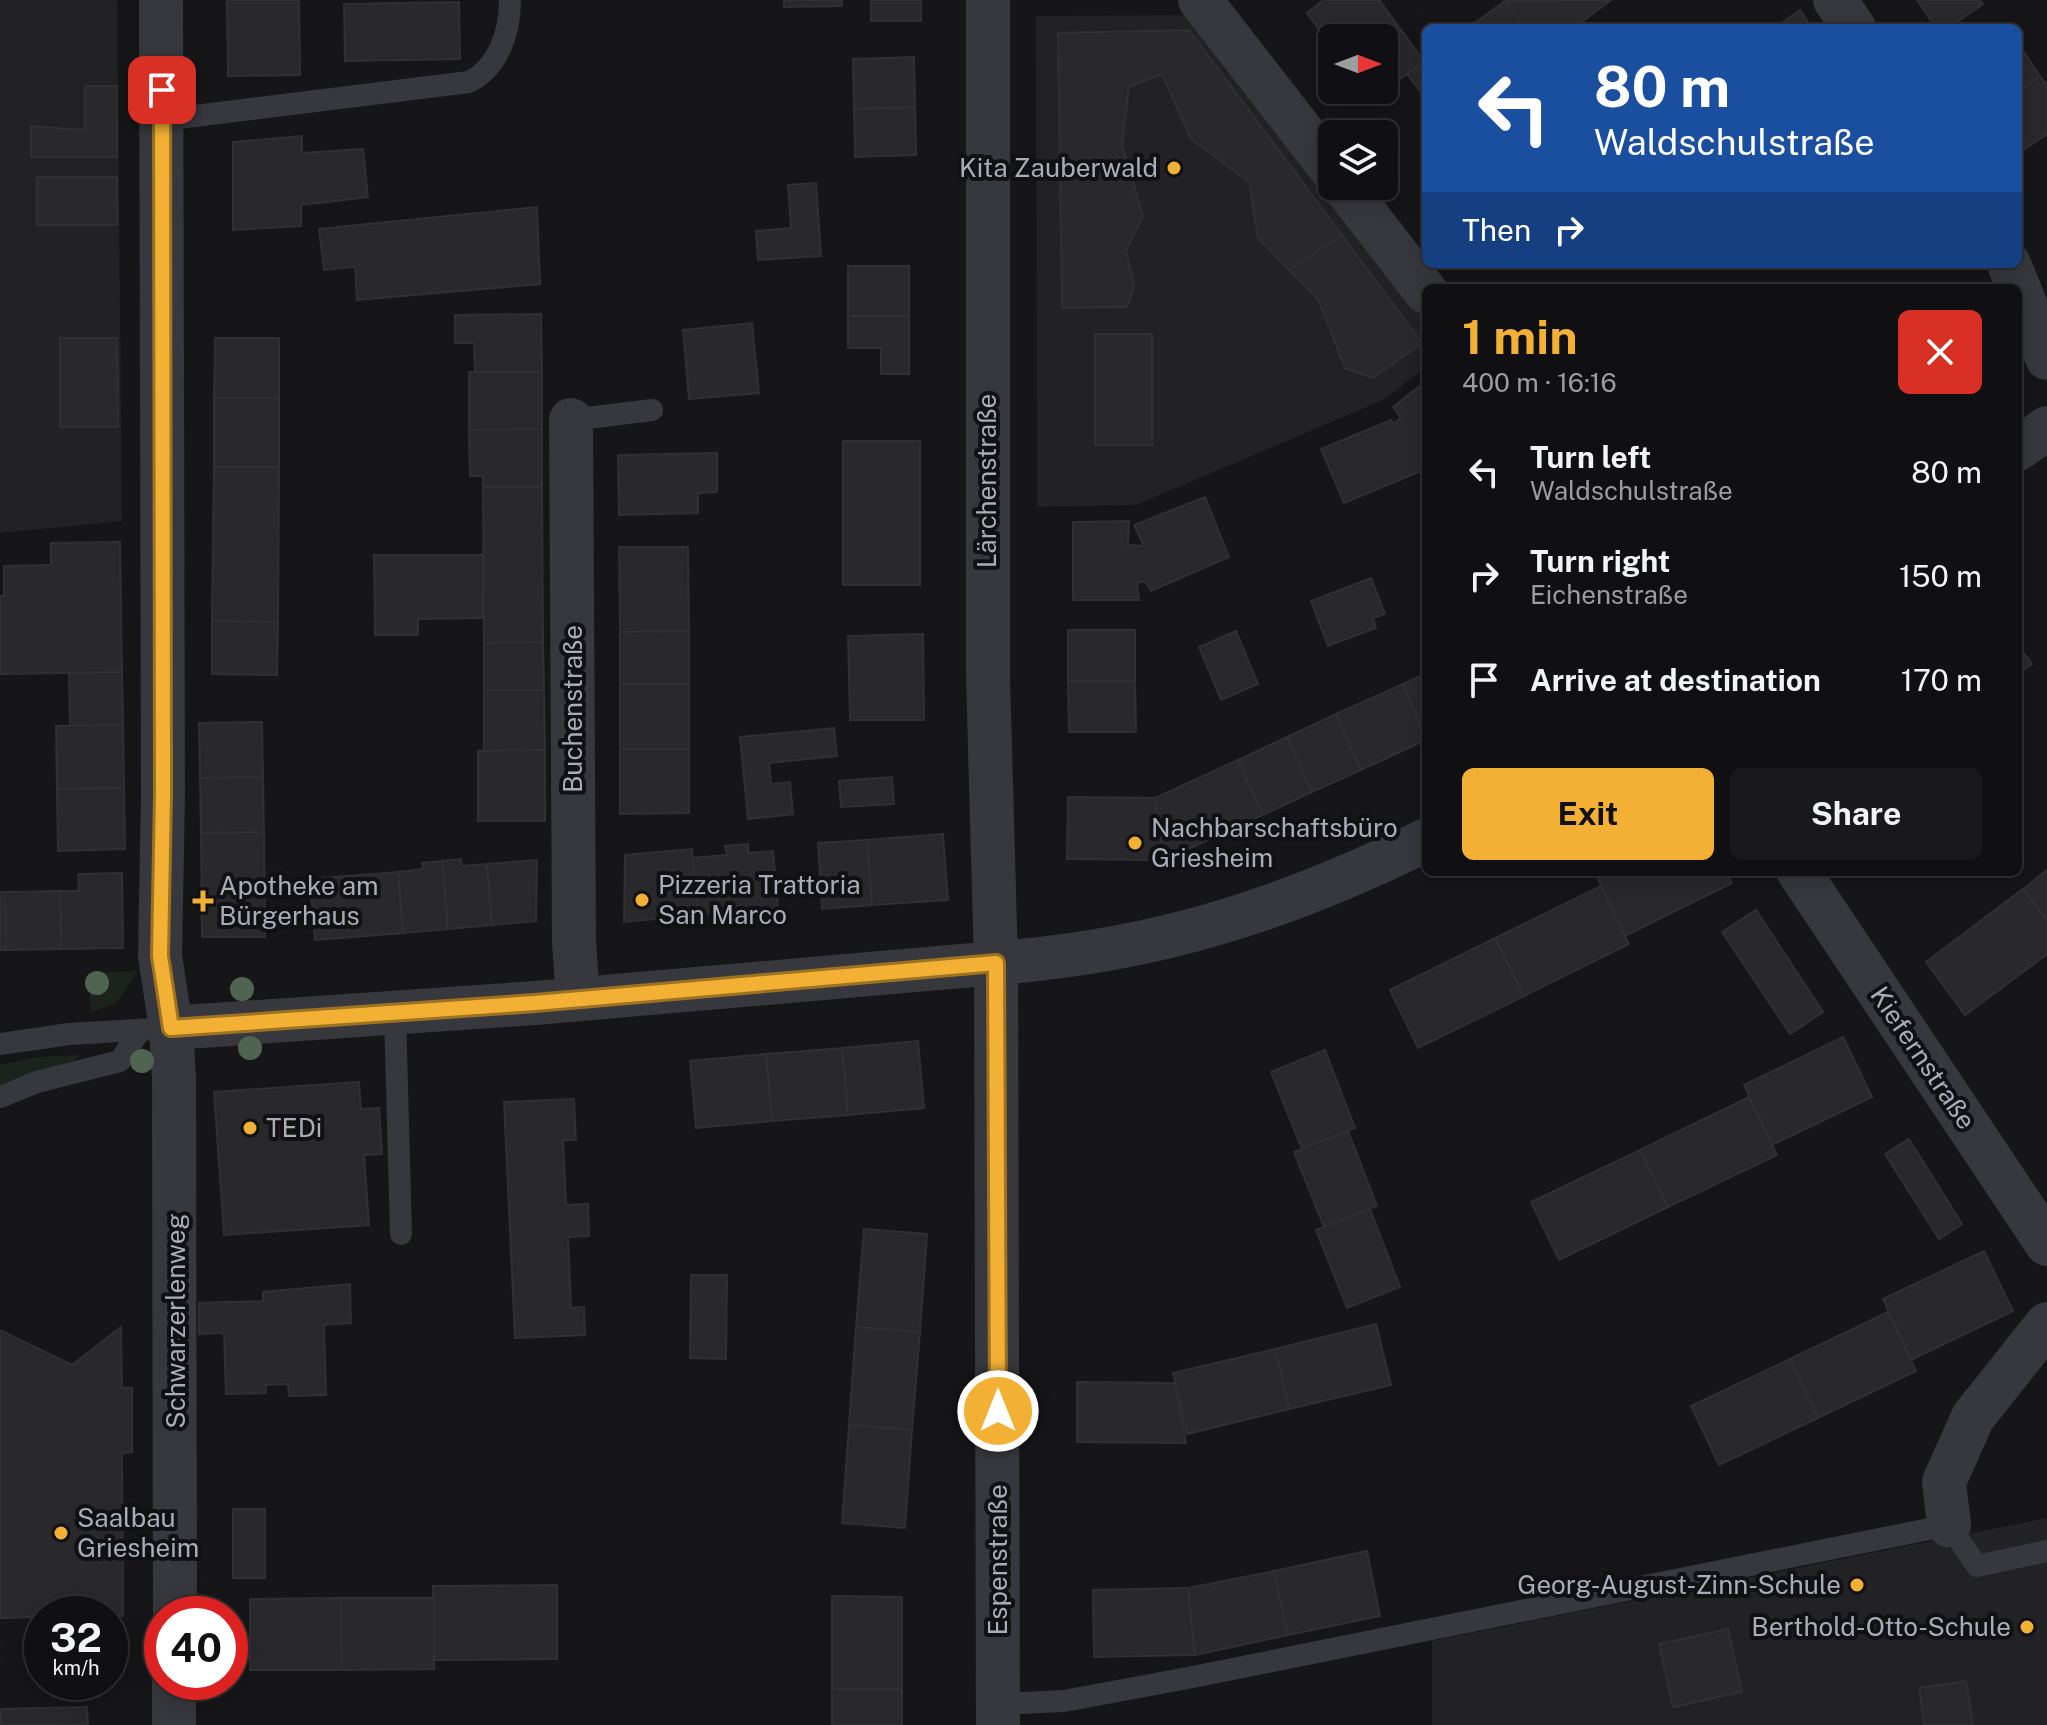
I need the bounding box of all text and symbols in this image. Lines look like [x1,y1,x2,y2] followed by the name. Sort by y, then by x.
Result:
[1318,24,1398,104] north arrow
[1318,24,1398,200] map controls
[1594,54,1730,120] text: 80 m
[128,56,196,124] pin
[1462,56,1566,160] icon: left
[140,68,184,112] icon: arrive
[1318,120,1398,200] button: layers
[1594,121,1875,163] text: Waldschulstraße
[959,152,1158,183] place label: Kita Zauberwald
[1165,159,1183,177] marker: Kita Zauberwald
[1547,208,1591,252] icon: right
[1462,212,1531,248] text: Then
[1462,308,1578,365] text: 1 min
[1898,310,1982,394] button: close
[1462,367,1617,398] text: 400 m · 16:16
[971,394,1002,568] street label: Lärchenstraße
[1530,439,1651,475] text: Turn left
[1462,450,1506,494] icon: left
[1911,454,1982,490] text: 80 m
[1530,475,1733,506] text: Waldschulstraße
[1530,543,1670,579] text: Turn right
[1462,554,1506,598] icon: right
[1899,558,1982,594] text: 150 m
[1530,579,1688,610] text: Eichenstraße
[557,625,588,793] street label: Buchenstraße
[1462,658,1506,702] icon: arrive
[1530,662,1821,698] text: Arrive at destination
[1901,662,1982,698] text: 170 m
[1462,768,1714,860] button: Exit
[1730,768,1982,860] button: Share
[1151,812,1398,873] place label: Nachbarschaftsbüro Griesheim
[1126,834,1144,852] marker: Nachbarschaftsbüro Griesheim
[658,869,861,930] place label: Pizzeria Trattoria San Marco
[219,870,379,931] place label: Apotheke am Bürgerhaus
[633,891,651,909] marker: Pizzeria Trattoria San Marco
[194,892,212,910] marker: Apotheke am Bürgerhaus
[1864,981,1983,1135] street label: Kiefernstraße
[266,1112,322,1143] place label: TEDi
[241,1119,259,1137] marker: TEDi
[160,1213,191,1429] street label: Schwarzerlenweg
[956,1369,1040,1453] position arrow
[982,1484,1013,1636] street label: Espenstraße
[77,1502,199,1563] place label: Saalbau Griesheim
[52,1524,70,1542] marker: Saalbau Griesheim
[1517,1569,1841,1600] place label: Georg-August-Zinn-Schule
[1848,1576,1866,1594] marker: Georg-August-Zinn-Schule
[144,1596,248,1700] speed limit sign: 40
[1751,1611,2011,1642] place label: Berthold-Otto-Schule
[50,1614,102,1661] text: 32
[2018,1618,2036,1636] marker: Berthold-Otto-Schule
[52,1656,100,1680] text: km/h

